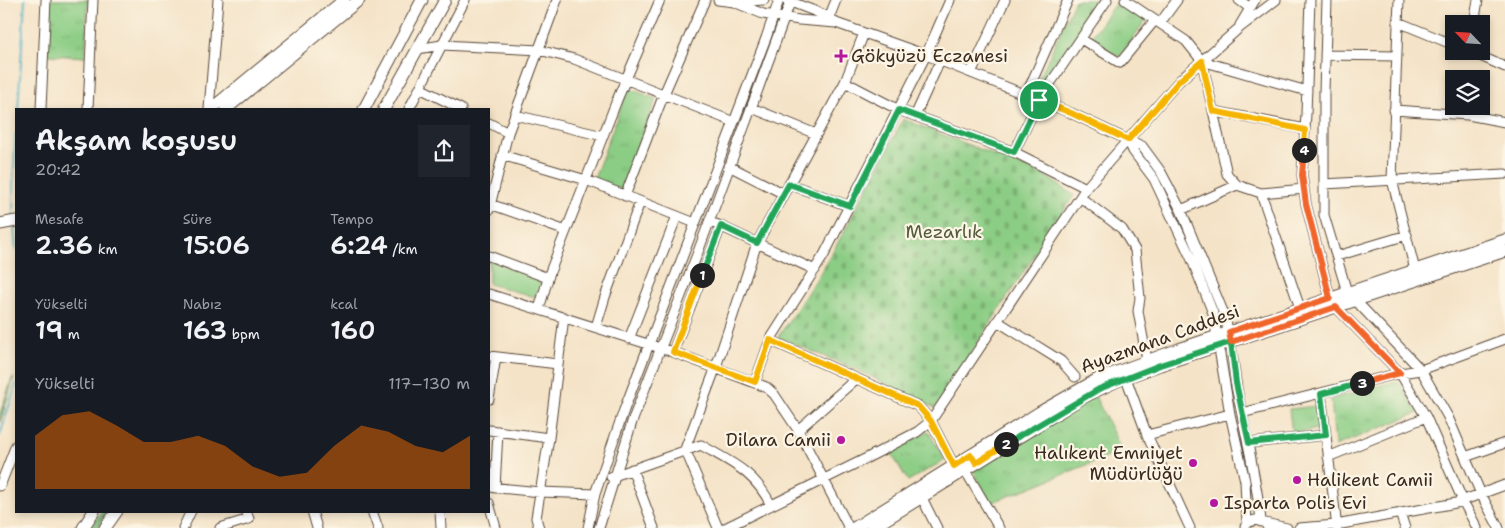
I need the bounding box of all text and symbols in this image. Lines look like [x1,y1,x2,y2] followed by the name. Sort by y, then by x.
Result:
[1445,15,1490,60] north arrow
[1445,15,1490,115] map controls
[851,44,1008,68] place label: Gökyüzü Eczanesi
[835,50,847,62] marker: Gökyüzü Eczanesi
[1445,70,1490,115] button: layers
[1018,79,1060,121] pin
[1025,86,1053,114] icon: arrive
[35,121,237,159] text: Akşam koşusu
[418,125,470,177] button: share
[1292,138,1316,162] pin: 4
[1300,141,1309,159] text: 4
[35,159,81,180] text: 20:42
[35,210,84,228] text: Mesafe
[183,210,212,228] text: Süre
[330,210,373,228] text: Tempo
[906,220,982,244] park label: Mezarlık
[35,228,93,262] text: 2.36
[183,228,250,262] text: 15:06
[330,228,388,262] text: 6:24
[93,240,118,258] text: km
[388,240,418,258] text: /km
[690,262,714,288] pin: 1
[699,266,706,284] text: 1
[35,295,87,313] text: Yükselti
[183,295,222,313] text: Nabız
[330,295,358,313] text: kcal
[1077,299,1243,379] street label: Ayazmana Caddesi
[35,313,63,347] text: 19
[183,313,227,347] text: 163
[330,313,375,347] text: 160
[63,325,80,343] text: m
[227,325,260,343] text: bpm
[1350,370,1374,396] pin: 3
[35,373,95,394] text: Yükselti
[388,373,470,394] text: 117–130 m
[1358,374,1367,392] text: 3
[726,428,831,452] place label: Dilara Camii
[994,432,1018,456] pin: 2
[835,434,847,446] marker: Dilara Camii
[1002,435,1011,453] text: 2
[1034,441,1183,486] place label: Halıkent Emniyet Müdürlüğü
[1187,457,1199,469] marker: Halıkent Emniyet Müdürlüğü
[1307,468,1433,492] place label: Halikent Camii
[1291,474,1303,486] marker: Halikent Camii
[1224,491,1367,515] place label: Isparta Polis Evi
[1208,497,1220,509] marker: Isparta Polis Evi

